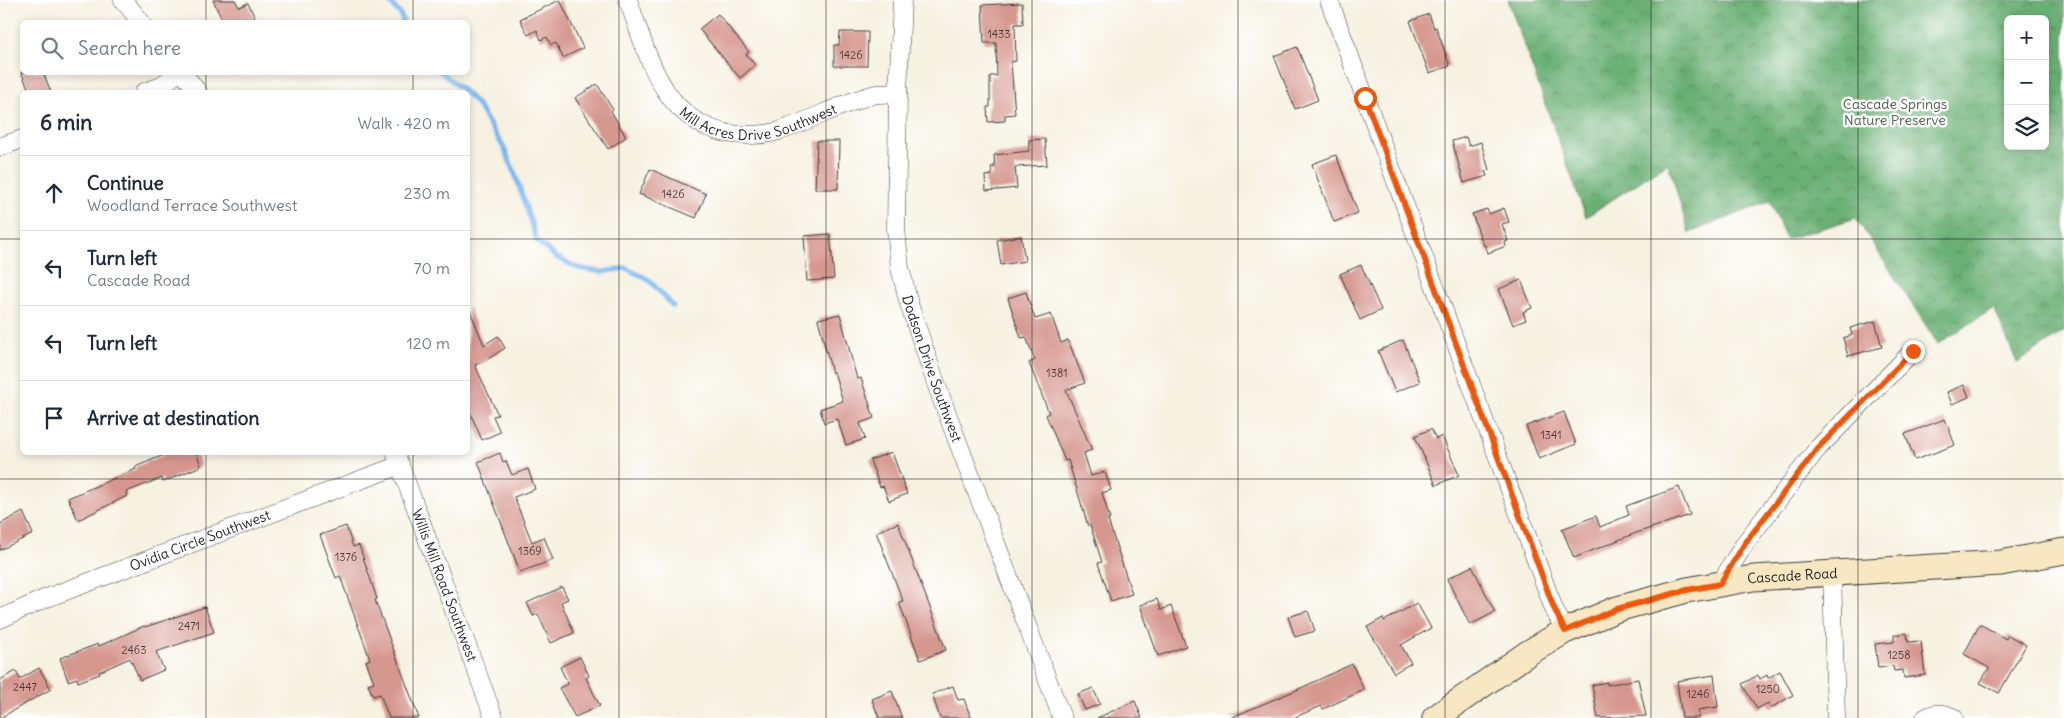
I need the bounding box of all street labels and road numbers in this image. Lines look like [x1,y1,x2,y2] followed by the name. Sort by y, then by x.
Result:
[677,98,843,114] street label: Mill Acres Drive Southwest
[898,293,966,445] street label: Dodson Drive Southwest
[127,506,273,575] street label: Ovidia Circle Southwest
[408,506,481,664] street label: Willis Mill Road Southwest
[1746,564,1838,588] street label: Cascade Road

